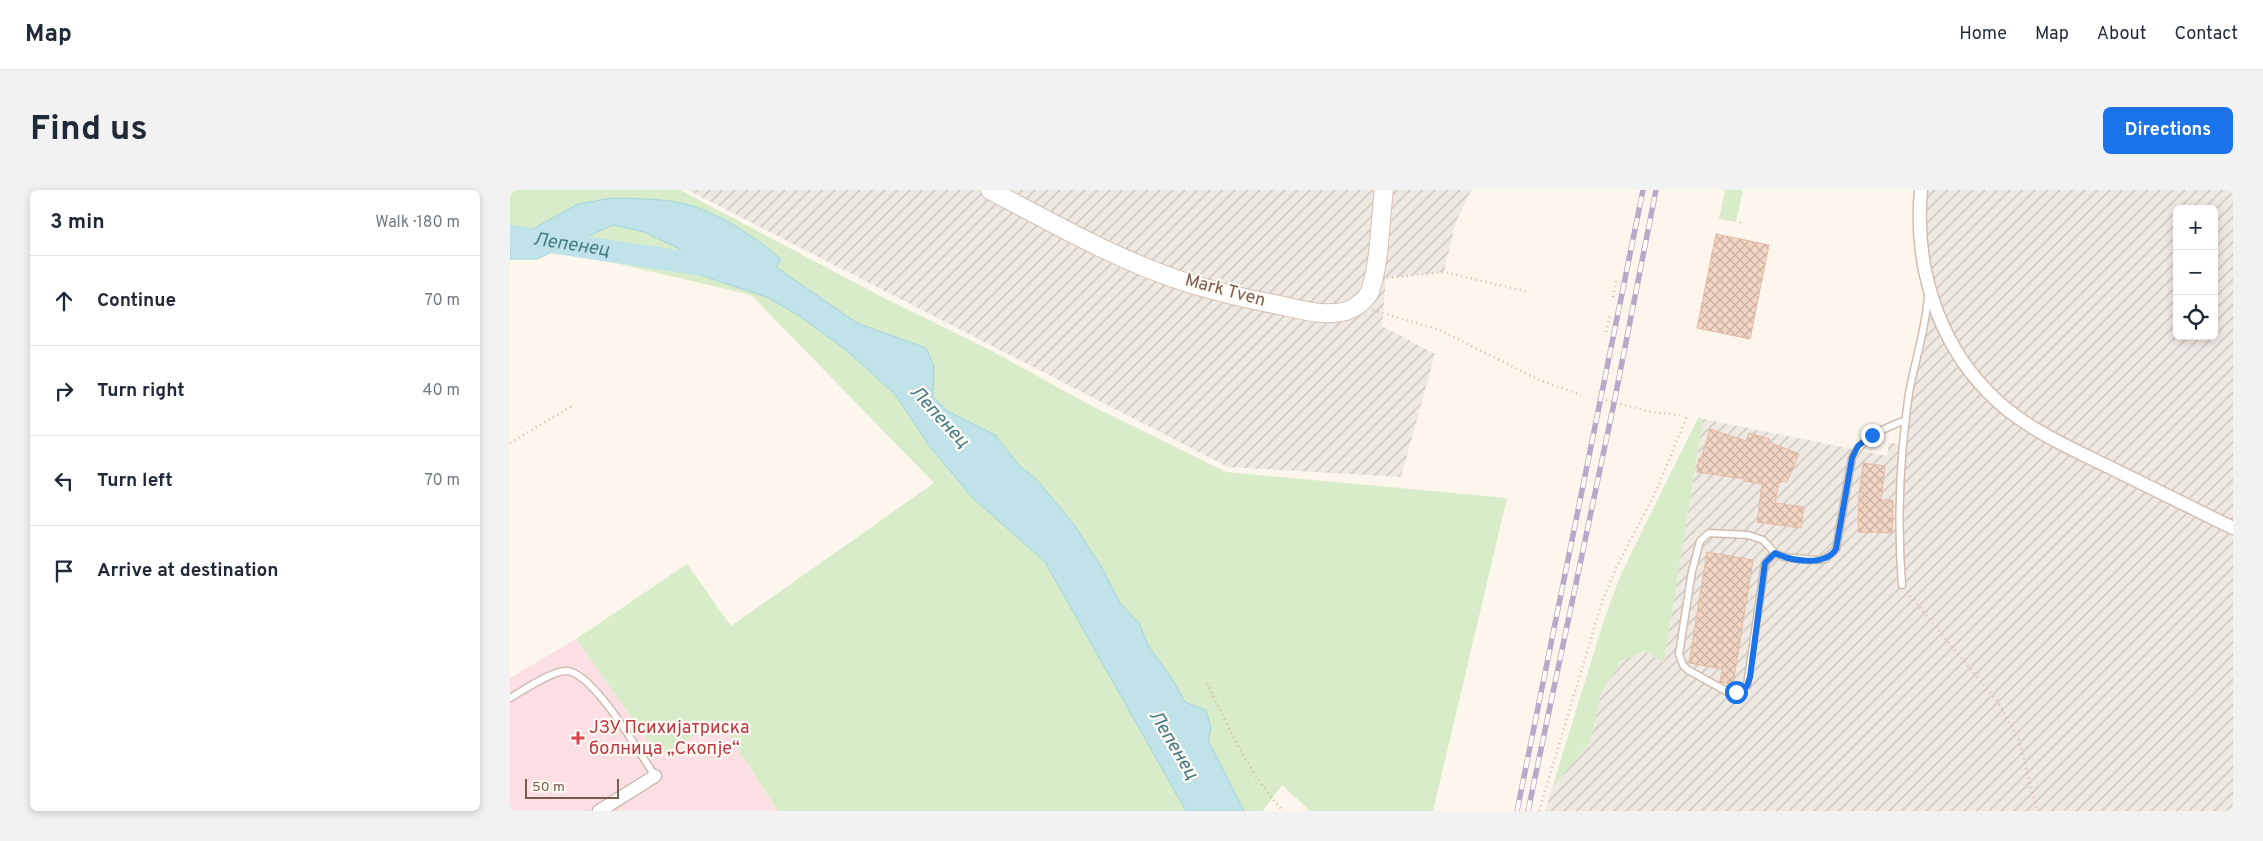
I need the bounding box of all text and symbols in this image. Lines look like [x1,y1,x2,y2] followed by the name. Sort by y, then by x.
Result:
[25,20,72,50] text: Map
[1959,23,2007,46] text: Home
[2035,23,2069,46] text: Map
[2097,23,2146,46] text: About
[2174,23,2238,46] text: Contact
[2103,107,2233,154] button: Directions
[30,108,148,152] text: Find us
[2173,205,2218,340] map controls
[2173,205,2218,250] button: +
[50,209,105,236] text: 3 min
[375,213,460,233] text: Walk · 180 m
[532,228,612,263] water label: Лепенец
[2173,250,2218,295] button: −
[1182,269,1268,313] street label: Mark Tven
[50,287,78,315] icon: ahead
[97,289,176,313] text: Continue
[425,291,460,311] text: 70 m
[2173,295,2218,340] button: locate
[50,377,78,405] icon: right
[97,379,185,403] text: Turn right
[422,381,460,401] text: 40 m
[904,381,974,454] water label: Лепенец
[1861,424,1884,447] route end
[50,467,78,495] icon: left
[97,469,173,493] text: Turn left
[425,471,460,491] text: 70 m
[50,557,78,585] icon: arrive
[97,559,278,583] text: Arrive at destination
[1725,681,1748,704] route start
[1143,706,1203,785] water label: Лепенец
[589,717,749,761] place label: ЈЗУ Психијатриска болница „Скопје“
[571,731,585,745] marker: ЈЗУ Психијатриска болница „Скопје“
[525,776,619,799] scale bar
[532,779,565,796] text: 50 m

